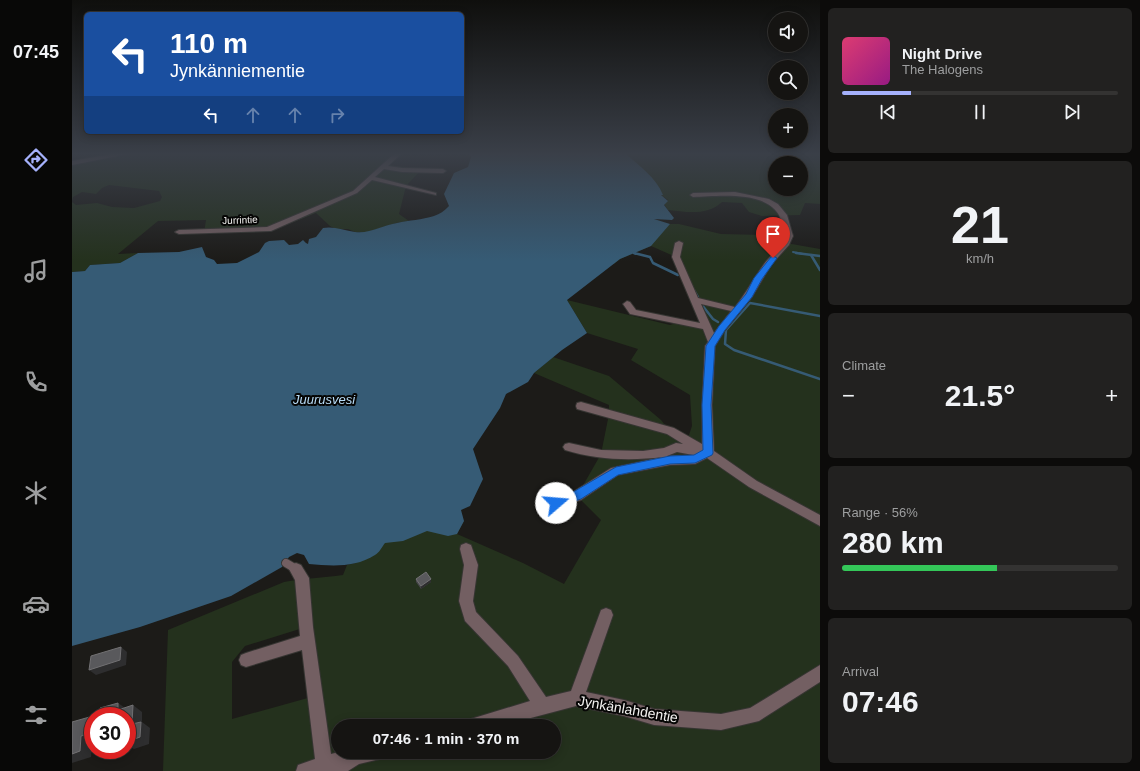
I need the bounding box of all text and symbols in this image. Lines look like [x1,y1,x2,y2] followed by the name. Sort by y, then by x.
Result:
[768,12,808,196] map controls
[768,12,808,52] button: sound
[104,28,156,80] icon: left
[170,28,248,59] text: 110 m
[13,42,59,62] text: 07:45
[902,45,982,62] text: Night Drive
[768,60,808,100] button: search
[170,61,305,81] text: Jynkänniementie
[902,62,983,77] text: The Halogens
[877,101,899,123] icon: previous
[969,101,991,123] icon: pause
[1061,101,1083,123] icon: next
[200,104,222,126] icon: left
[242,104,264,126] icon: ahead
[284,104,306,126] icon: ahead
[326,104,348,126] icon: right
[768,108,808,148] button: +
[22,146,50,174] icon: directions
[768,156,808,196] button: −
[951,196,1009,254] text: 21
[222,214,258,226] street label: Jurrintie
[756,217,790,258] pin
[762,223,784,245] icon: arrive
[966,251,994,266] text: km/h
[22,257,50,285] icon: music
[842,358,886,373] text: Climate
[22,368,50,396] icon: phone
[945,379,1015,412] text: 21.5°
[842,383,855,408] text: −
[1105,383,1118,408] text: +
[292,392,356,407] water label: Juurusvesi
[22,479,50,507] icon: climate
[535,482,577,524] position arrow
[842,505,918,520] text: Range · 56%
[842,526,944,559] text: 280 km
[22,590,50,618] icon: car
[842,664,879,679] text: Arrival
[842,685,919,718] text: 07:46
[577,692,679,726] street label: Jynkänlahdentie
[22,701,50,729] icon: filters
[84,707,136,759] speed limit sign: 30
[373,730,519,747] text: 07:46 · 1 min · 370 m

